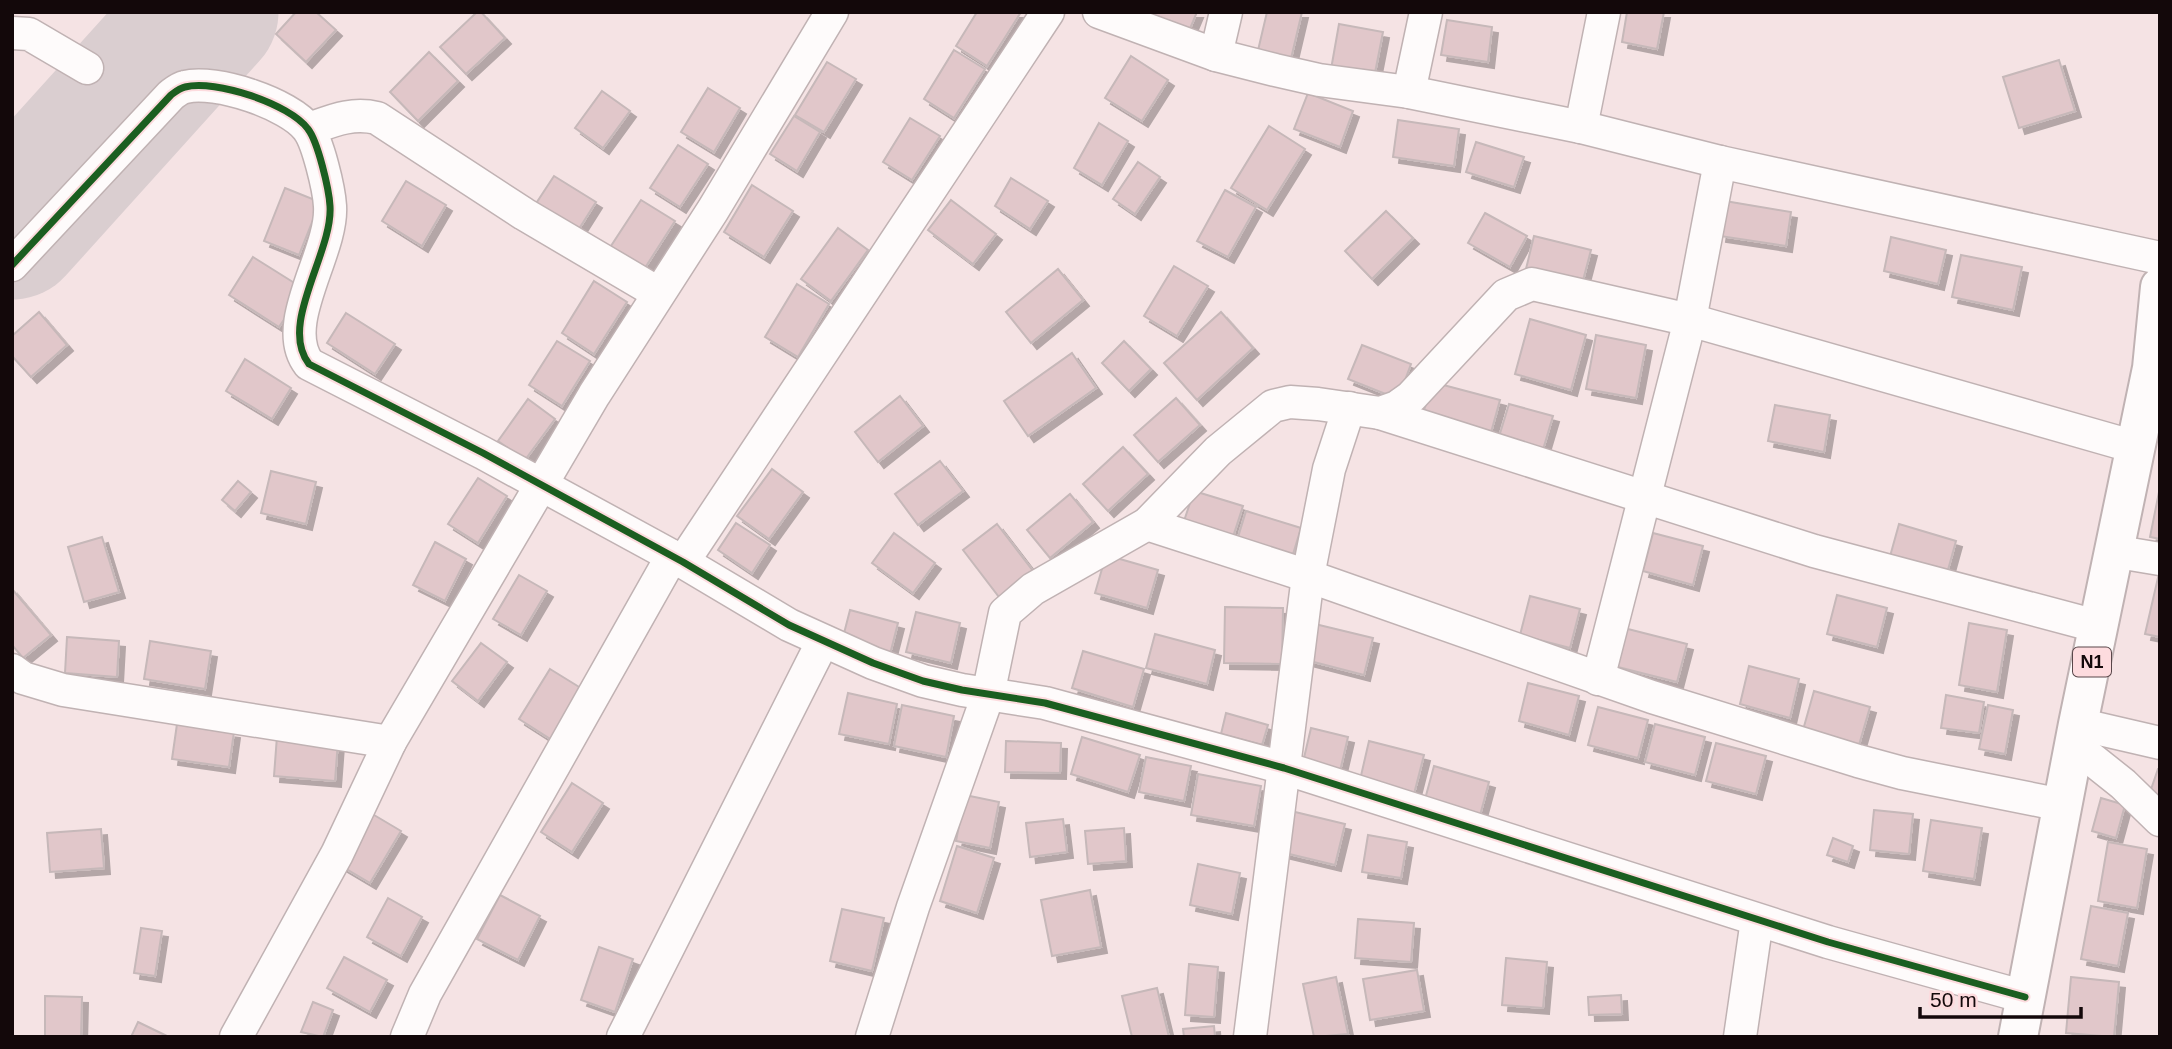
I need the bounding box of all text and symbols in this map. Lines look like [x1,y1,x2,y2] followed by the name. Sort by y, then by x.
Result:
[2073,648,2111,676] road number: N1
[1920,976,2081,1020] scale bar
[1930,988,1977,1011] text: 50 m

